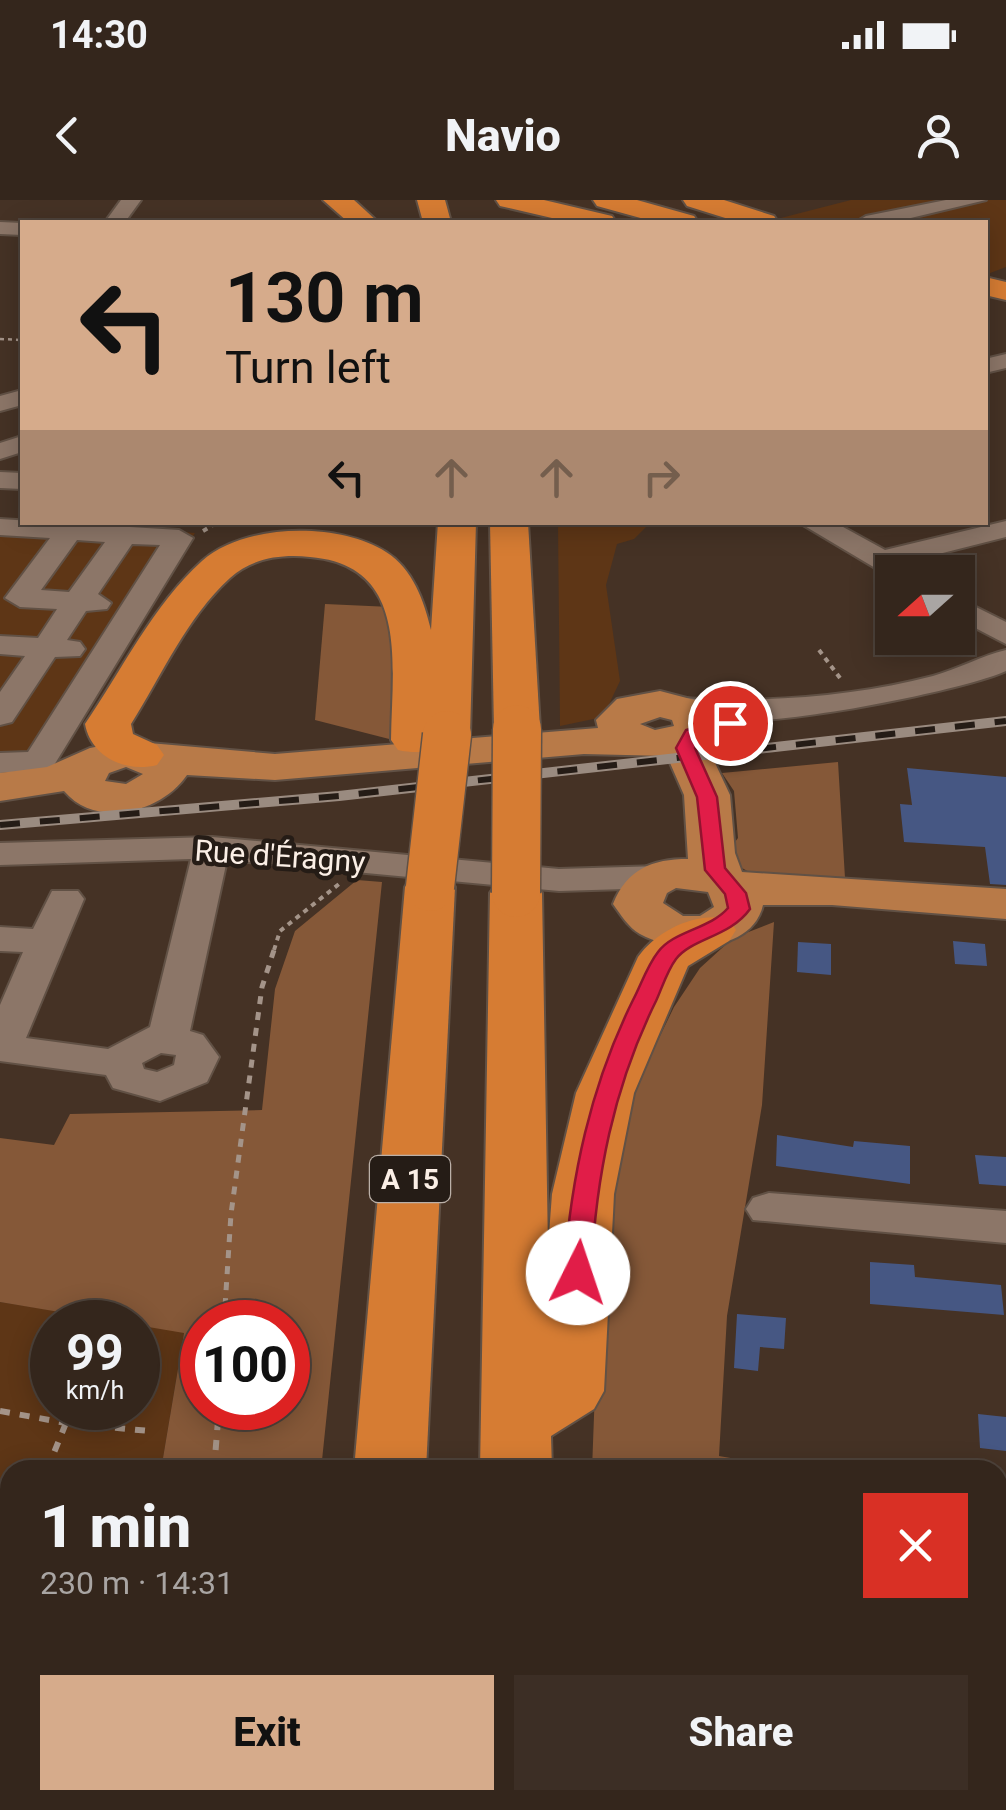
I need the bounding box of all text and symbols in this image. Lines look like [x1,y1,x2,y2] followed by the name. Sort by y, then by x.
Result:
[50,13,148,57] text: 14:30
[40,108,95,163] icon: back
[911,108,966,163] icon: person
[445,109,561,162] text: Navio
[225,257,424,339] text: 130 m
[60,260,190,390] icon: left
[225,341,391,394] text: Turn left
[319,450,374,505] icon: left
[424,450,479,505] icon: ahead
[529,450,584,505] icon: ahead
[634,450,689,505] icon: right
[875,555,975,655] north arrow
[875,555,975,655] map controls
[688,681,773,766] pin
[703,696,758,751] icon: arrive
[193,833,367,879] street label: Rue d'Éragny
[370,1156,450,1202] road number: A 15
[526,1221,630,1325] position arrow
[180,1300,310,1430] speed limit sign: 100
[66,1324,124,1382] text: 99
[66,1376,124,1405] text: km/h
[40,1491,191,1562] text: 1 min
[863,1493,968,1598] button: close
[40,1564,234,1602] text: 230 m · 14:31
[40,1675,494,1790] button: Exit
[514,1675,968,1790] button: Share

